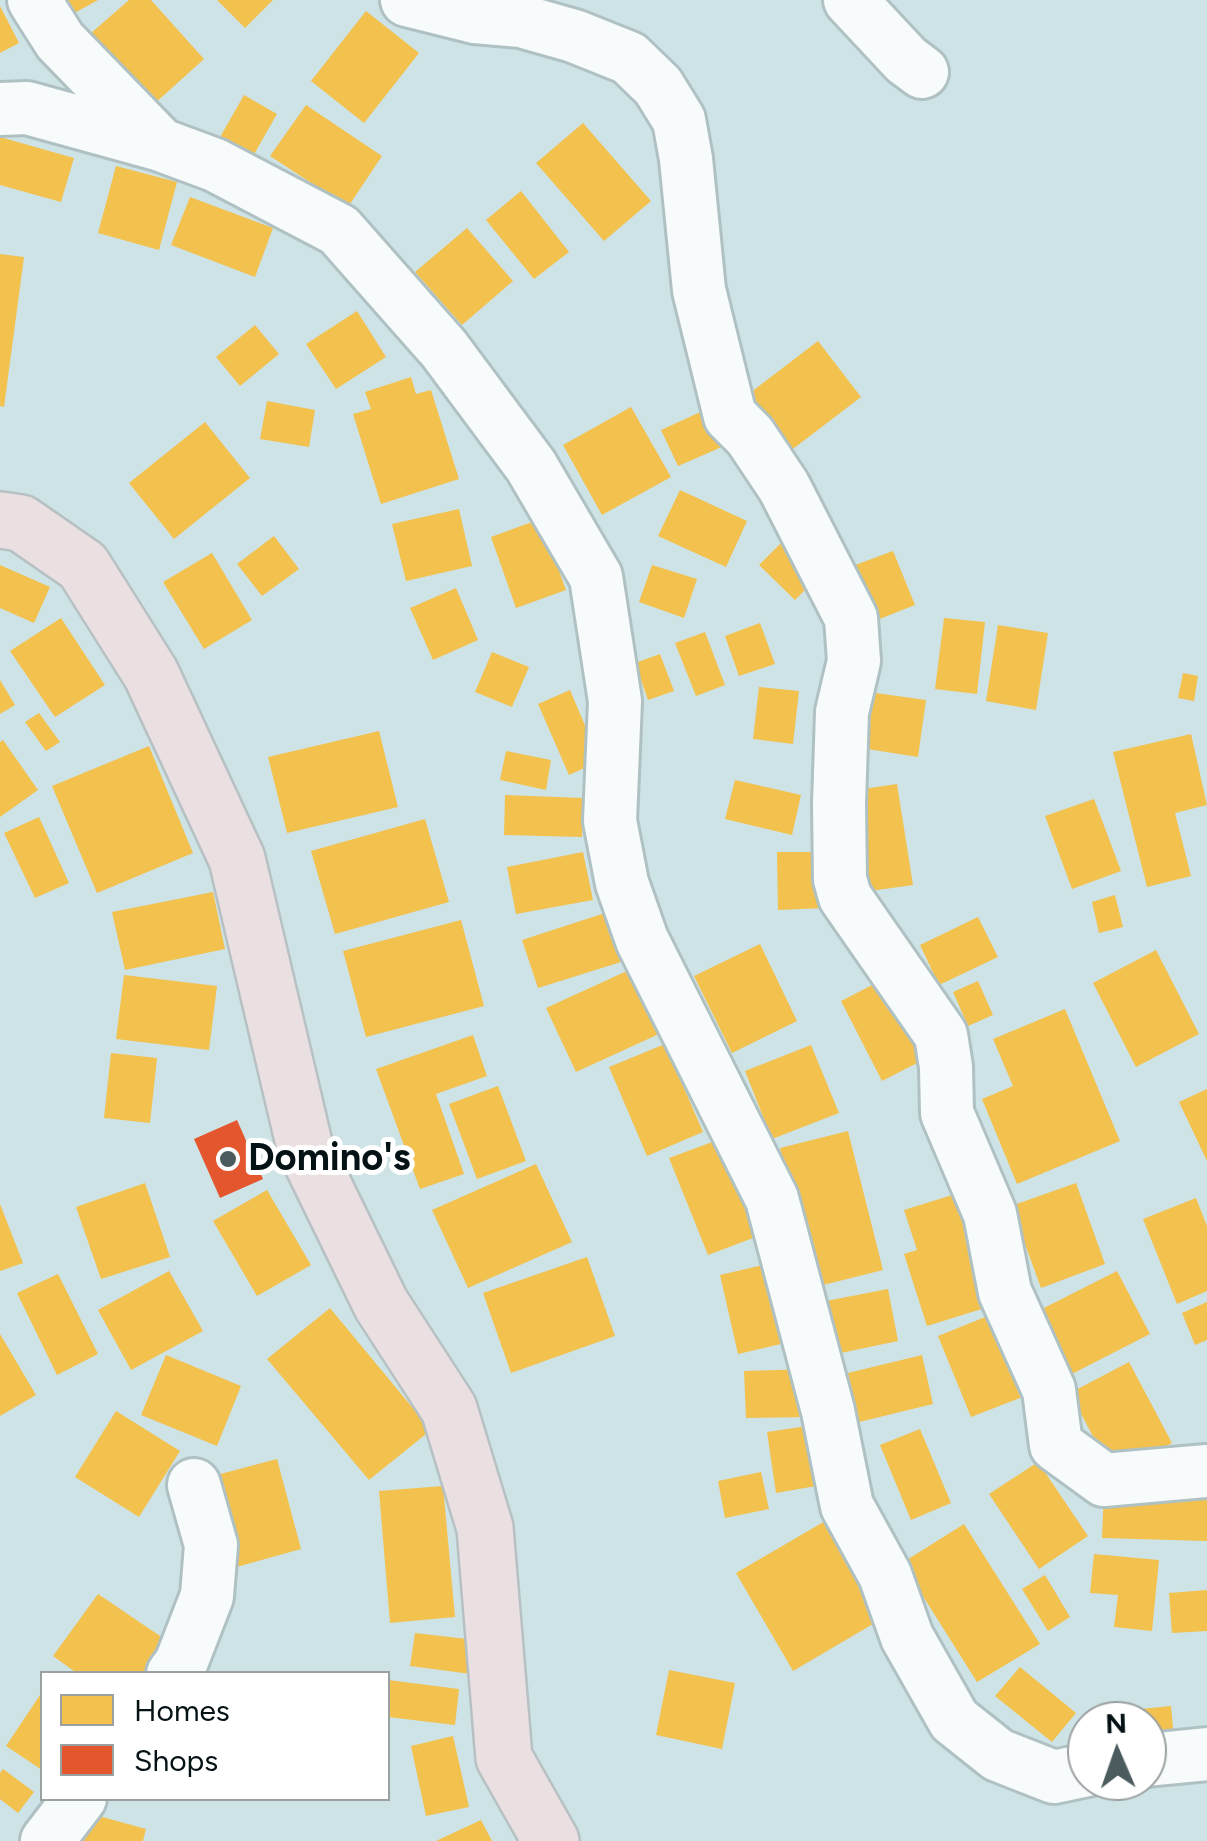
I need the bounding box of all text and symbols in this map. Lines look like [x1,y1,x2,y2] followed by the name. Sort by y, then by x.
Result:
[248,1136,410,1182] place label: Domino's
[217,1148,239,1170] marker: Domino's
[40,1671,390,1801] legend
[134,1692,230,1729] text: Homes
[1067,1701,1167,1801] north arrow
[1105,1706,1127,1740] text: N
[134,1742,218,1779] text: Shops

